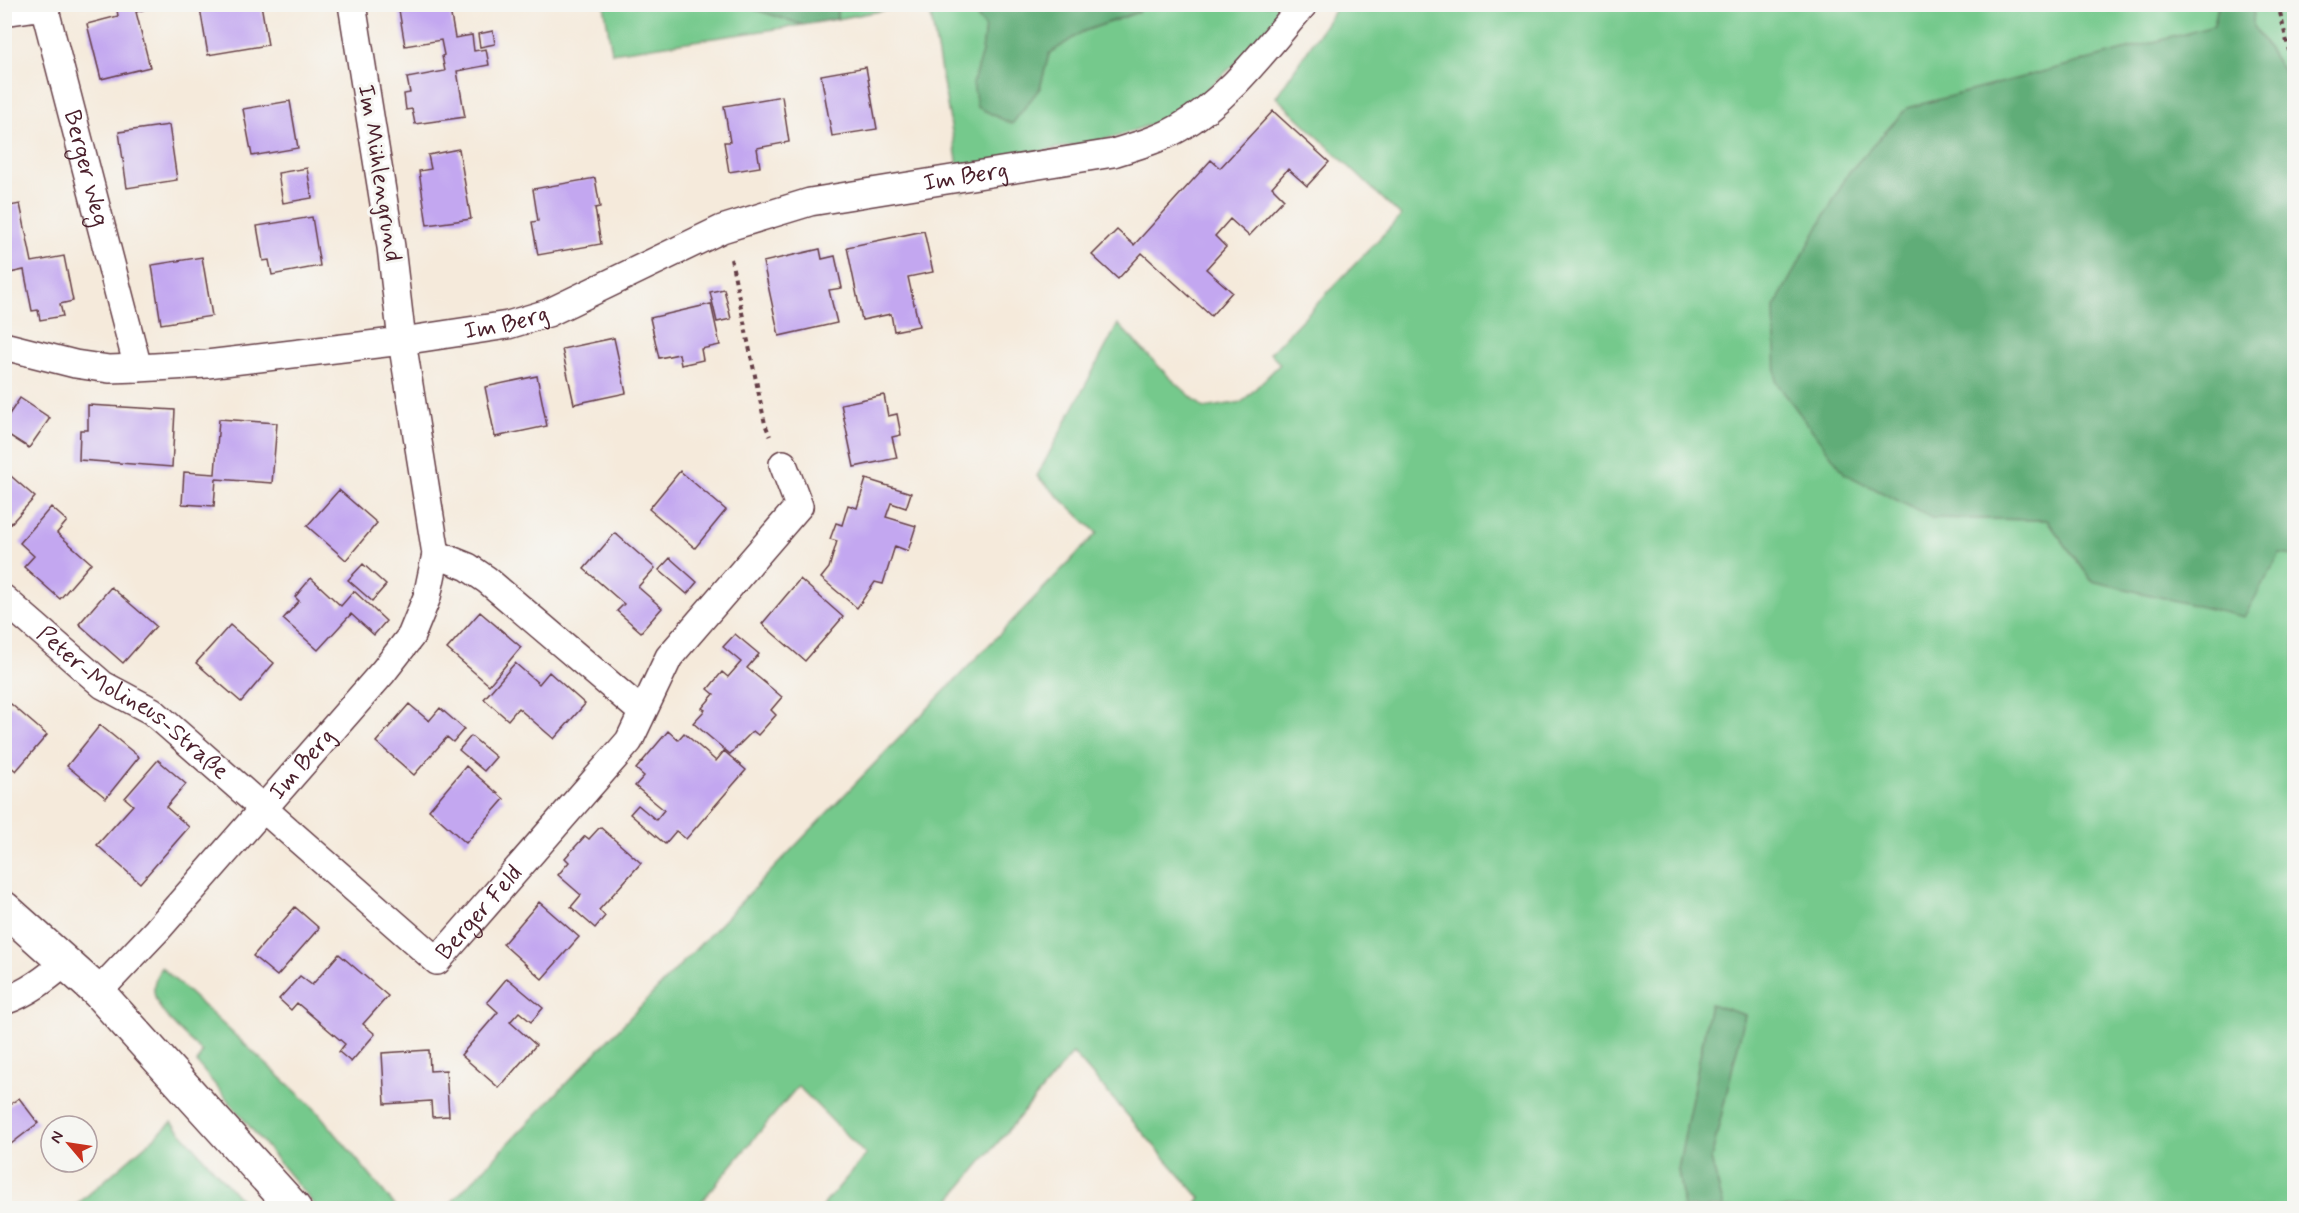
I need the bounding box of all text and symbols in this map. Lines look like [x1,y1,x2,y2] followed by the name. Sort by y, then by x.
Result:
[350,82,408,264] street label: Im Mühlengrund
[56,107,116,230] street label: Berger Weg
[921,155,1010,199] street label: Im Berg
[462,298,552,347] street label: Im Berg
[30,619,235,787] street label: Peter-Molineus-Straße
[262,722,342,807] street label: Im Berg
[429,858,529,967] street label: Berger Feld
[39,1114,99,1174] north arrow
[45,1128,69,1147] text: N

